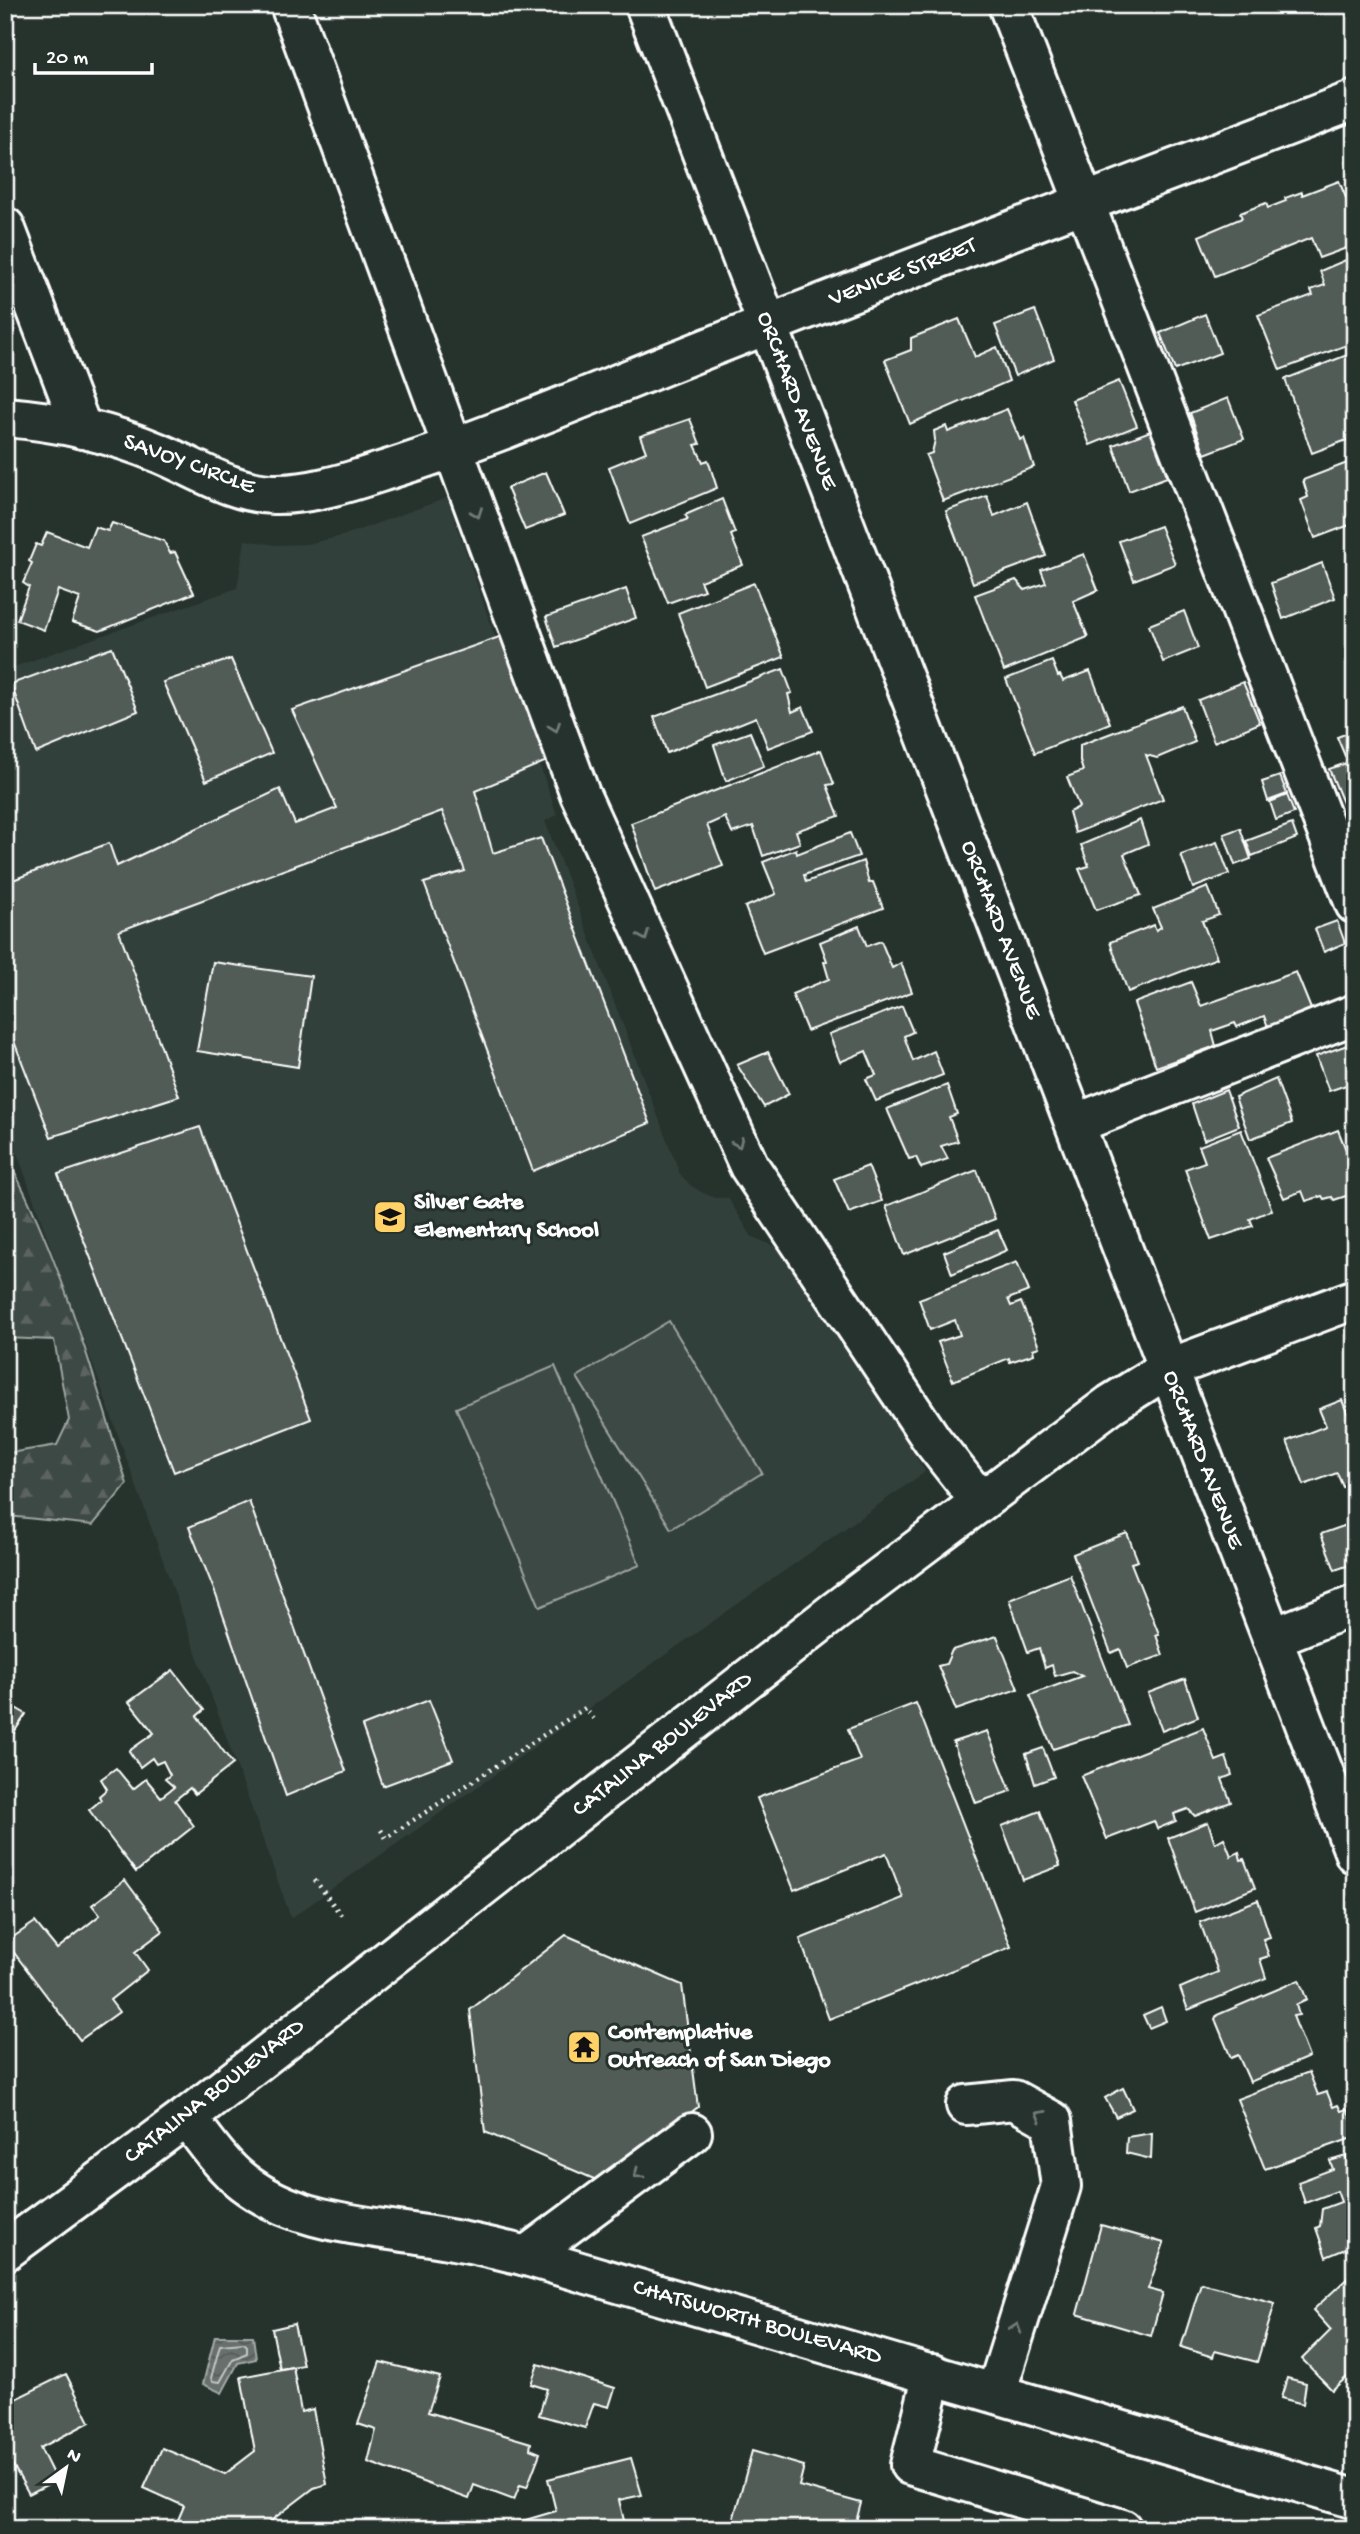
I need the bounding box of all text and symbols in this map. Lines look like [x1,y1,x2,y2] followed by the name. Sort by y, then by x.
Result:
[35,32,152,76] scale bar
[46,47,88,72] text: 20 m
[824,231,982,315] street label: VENICE STREET
[749,308,844,495] street label: ORCHARD AVENUE
[119,428,260,503] street label: SAVOY CIRCLE
[469,506,483,518] one-way arrow
[547,720,561,732] one-way arrow
[953,837,1048,1024] street label: ORCHARD AVENUE
[636,929,650,941] one-way arrow
[730,1136,744,1148] one-way arrow
[414,1189,599,1246] place label: Silver Gate Elementary School
[371,1198,409,1236] school or university icon: Silver Gate Elementary School
[1155,1367,1250,1554] street label: ORCHARD AVENUE
[567,1665,759,1824] street label: CATALINA BOULEVARD
[119,2012,311,2171] street label: CATALINA BOULEVARD
[608,2019,831,2076] place label: Contemplative Outreach of San Diego
[565,2028,603,2066] temple icon: Contemplative Outreach of San Diego
[1035,2110,1048,2123] one-way arrow
[633,2166,646,2179] one-way arrow
[629,2274,885,2372] street label: CHATSWORTH BOULEVARD
[1008,2322,1023,2334] one-way arrow
[32,2432,102,2502] north arrow
[62,2444,85,2470] text: N

